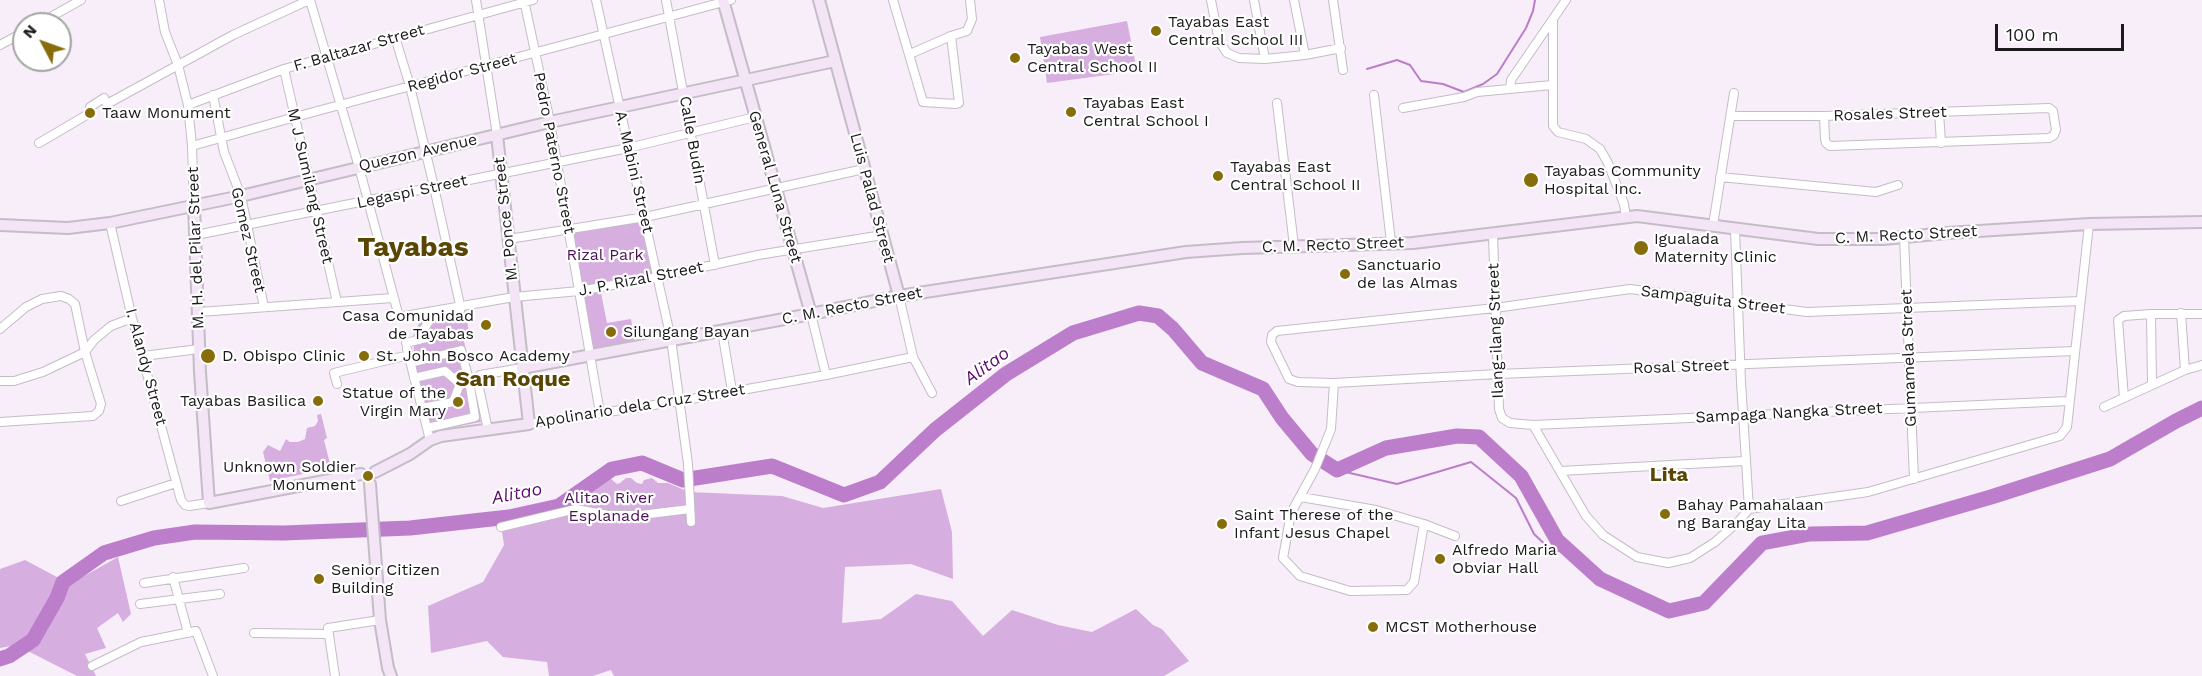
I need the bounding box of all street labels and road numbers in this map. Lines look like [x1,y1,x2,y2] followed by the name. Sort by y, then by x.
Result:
[291,20,427,76] street label: F. Baltazar Street
[405,49,519,97] street label: Regidor Street
[529,71,579,235] street label: Pedro Paterno Street
[675,94,709,186] street label: Calle Budin
[1833,102,1947,126] street label: Rosales Street
[283,106,337,266] street label: M J Sumilang Street
[611,109,657,235] street label: A. Mabini Street
[744,109,806,265] street label: General Luna Street
[357,130,479,176] street label: Quezon Avenue
[845,131,899,265] street label: Luis Palad Street
[490,156,522,282] street label: M. Ponce Street
[184,166,208,330] street label: M. H. del Pilar Street
[355,171,469,213] street label: Legaspi Street
[227,185,269,295] street label: Gomez Street
[1834,222,1978,248] street label: C. M. Recto Street
[1262,233,1404,257] street label: C. M. Recto Street
[577,257,705,301] street label: J. P. Rizal Street
[1484,263,1508,399] street label: Ilang-ilang Street
[1640,282,1786,318] street label: Sampaguita Street
[780,283,924,329] street label: C. M. Recto Street
[1897,289,1921,427] street label: Gumamela Street
[121,306,171,428] street label: I. Alandy Street
[1633,356,1729,378] street label: Rosal Street
[534,380,746,432] street label: Apolinario dela Cruz Street
[1695,399,1883,427] street label: Sampaga Nangka Street

